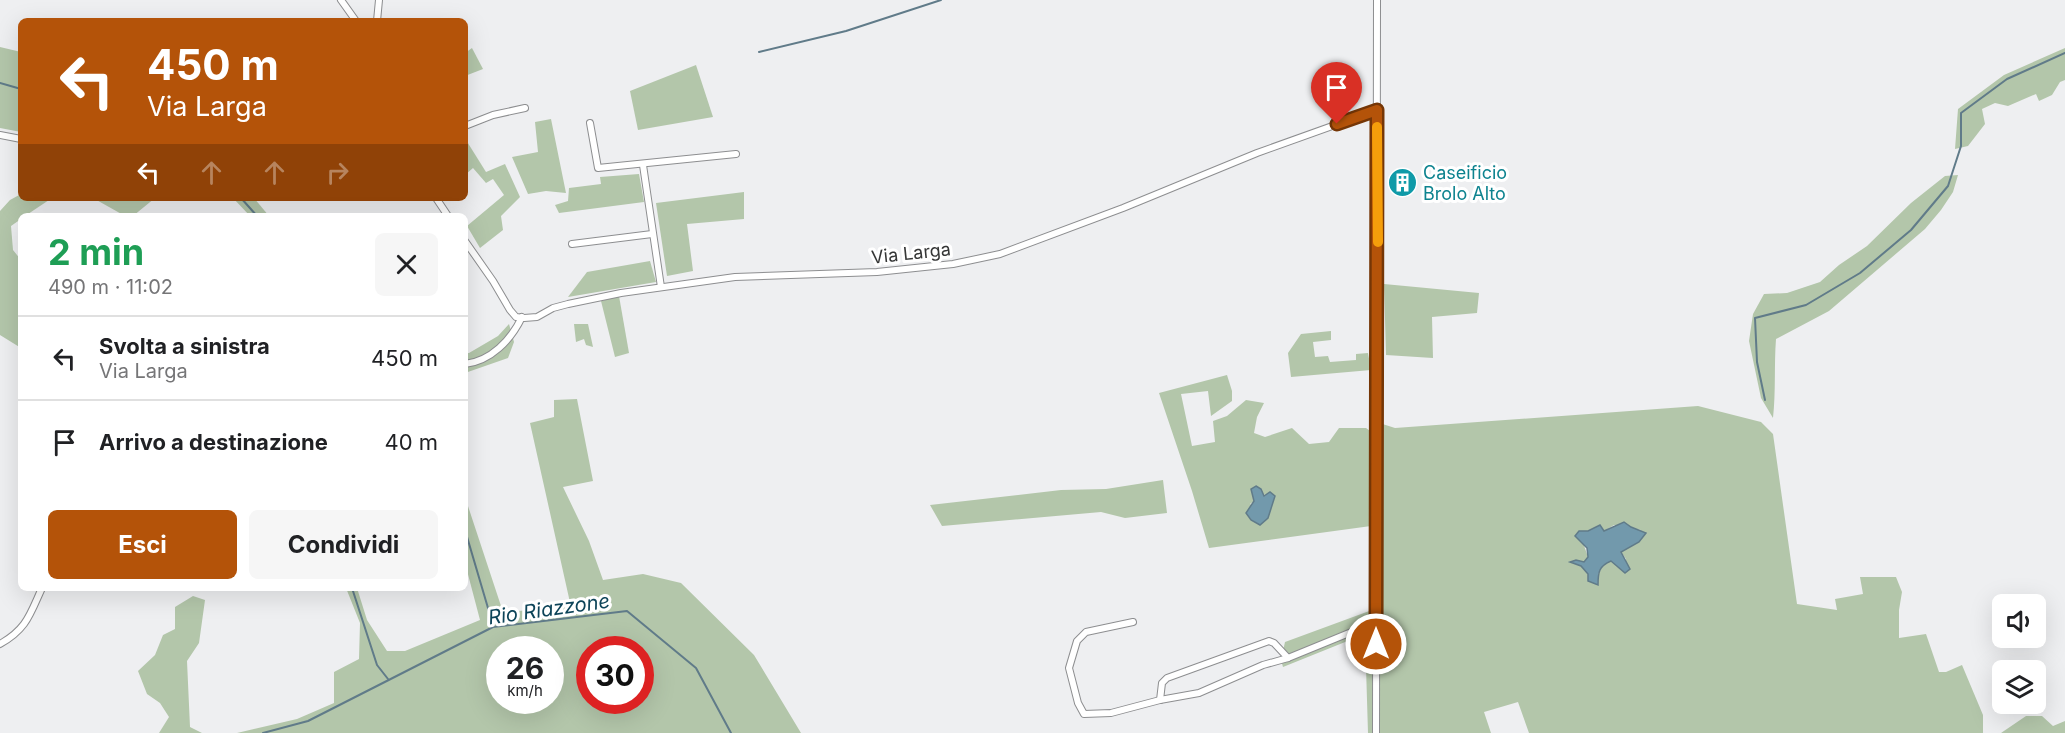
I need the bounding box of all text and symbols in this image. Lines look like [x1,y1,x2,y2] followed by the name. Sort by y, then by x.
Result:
[147,39,279,90] text: 450 m
[48,42,126,120] icon: left
[1311,62,1362,124] pin
[1320,71,1353,104] icon: arrive
[147,90,267,123] text: Via Larga
[132,156,165,189] icon: left
[195,156,228,189] icon: ahead
[258,156,291,189] icon: ahead
[321,156,354,189] icon: right
[1423,162,1507,204] place label: Caseificio Brolo Alto
[1386,166,1418,198] building icon: Caseificio Brolo Alto
[48,230,144,274] text: 2 min
[375,233,438,296] button: close
[870,238,952,268] street label: Via Larga
[48,275,173,299] text: 490 m · 11:02
[99,333,270,359] text: Svolta a sinistra
[48,342,81,375] icon: left
[371,345,438,371] text: 450 m
[99,359,188,383] text: Via Larga
[48,426,81,459] icon: arrive
[99,429,328,455] text: Arrivo a destinazione
[384,429,438,455] text: 40 m
[48,510,237,579] button: Esci
[249,510,438,579] button: Condividi
[487,589,611,629] water label: Rio Riazzone
[1992,594,2046,714] map controls
[1992,594,2046,648] button: sound
[1344,612,1408,676] position arrow
[576,636,654,714] speed limit sign: 30
[506,650,544,686] text: 26
[1992,660,2046,714] button: layers
[507,681,543,700] text: km/h

